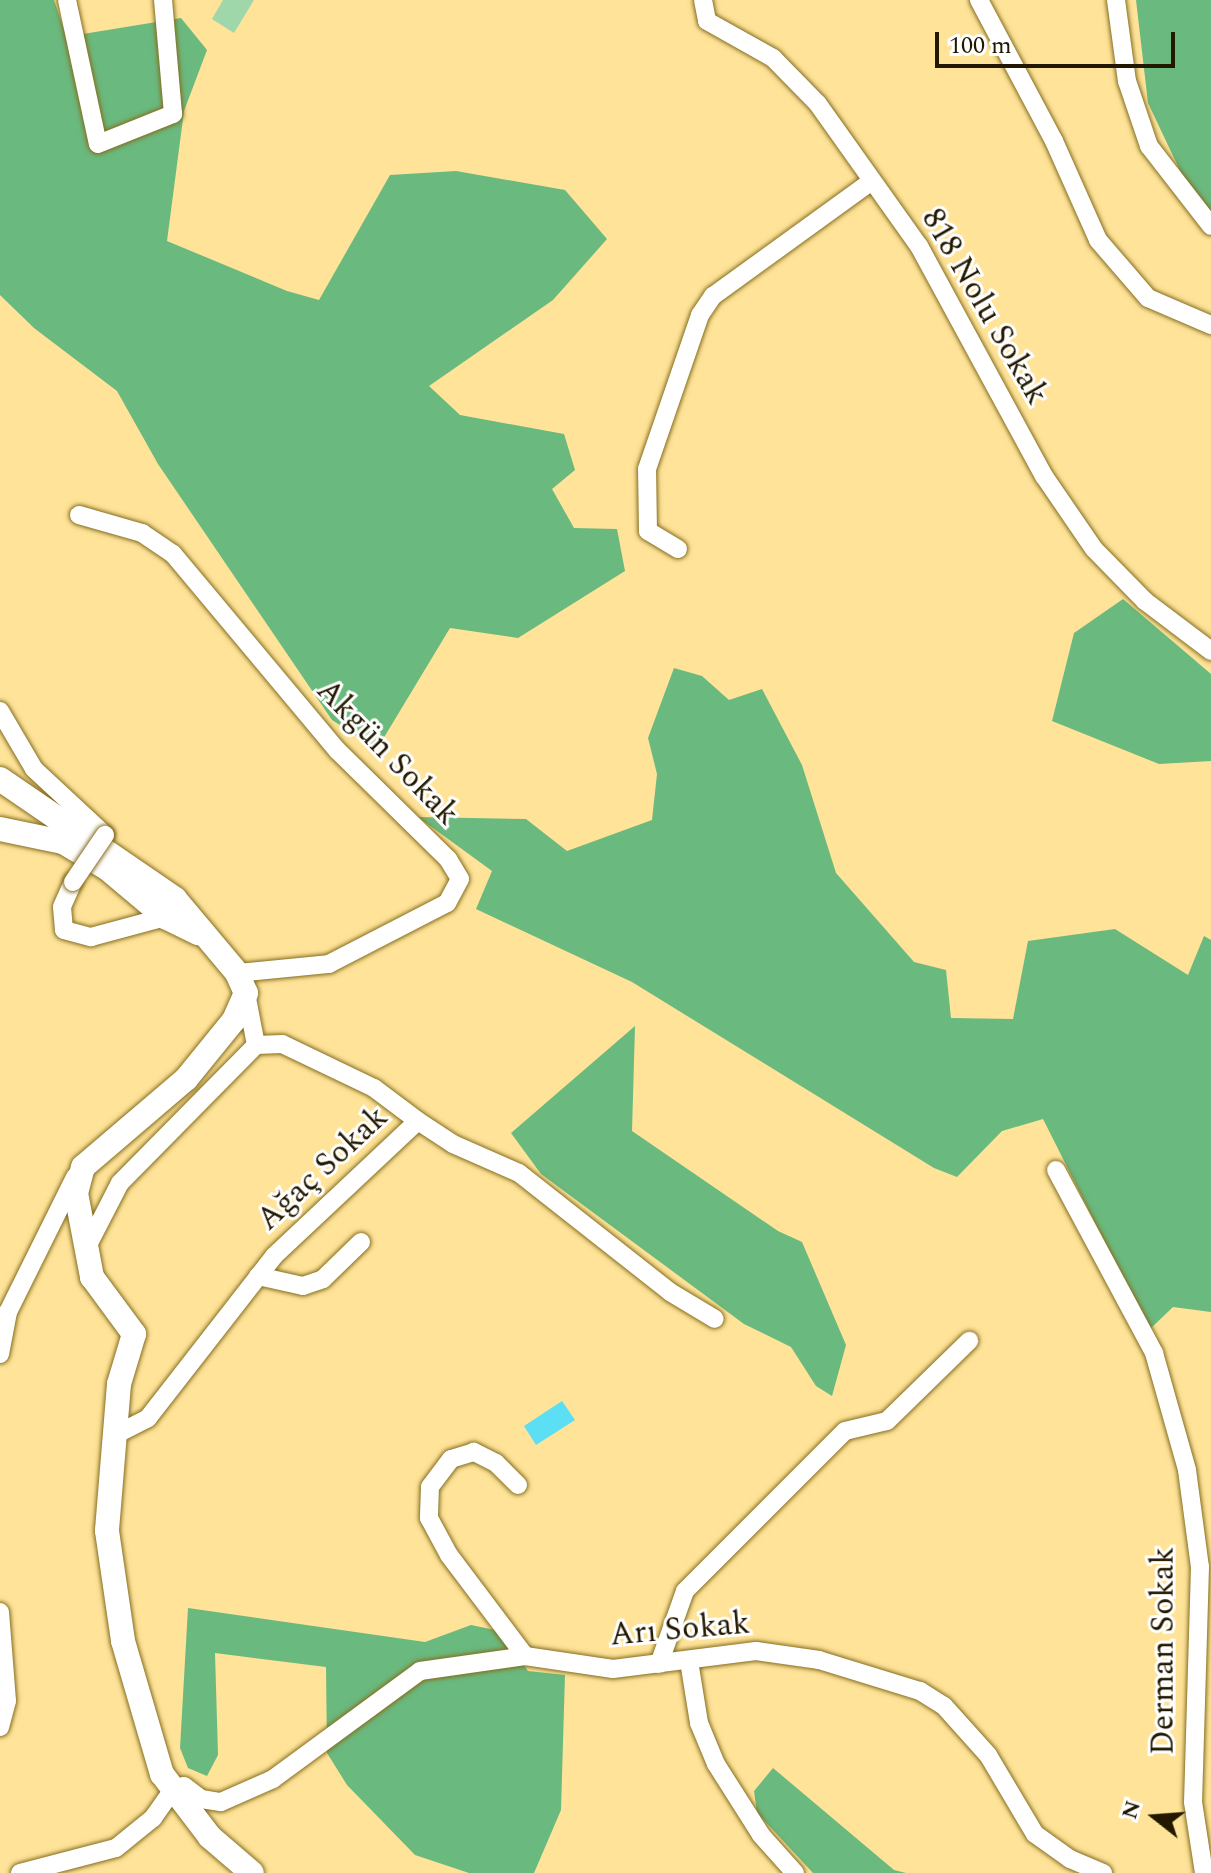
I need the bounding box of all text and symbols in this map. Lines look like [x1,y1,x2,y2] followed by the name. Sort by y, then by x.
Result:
[939,16,1179,66] scale bar
[949,28,1012,64] text: 100 m
[912,202,1056,412] street label: 818 Nolu Sokak
[308,672,466,834] street label: Akgün Sokak
[250,1099,396,1239] street label: Ağaç Sokak
[1145,1547,1183,1755] street label: Derman Sokak
[608,1605,752,1655] street label: Arı Sokak
[1115,1777,1195,1857] north arrow
[1113,1796,1150,1823] text: N

